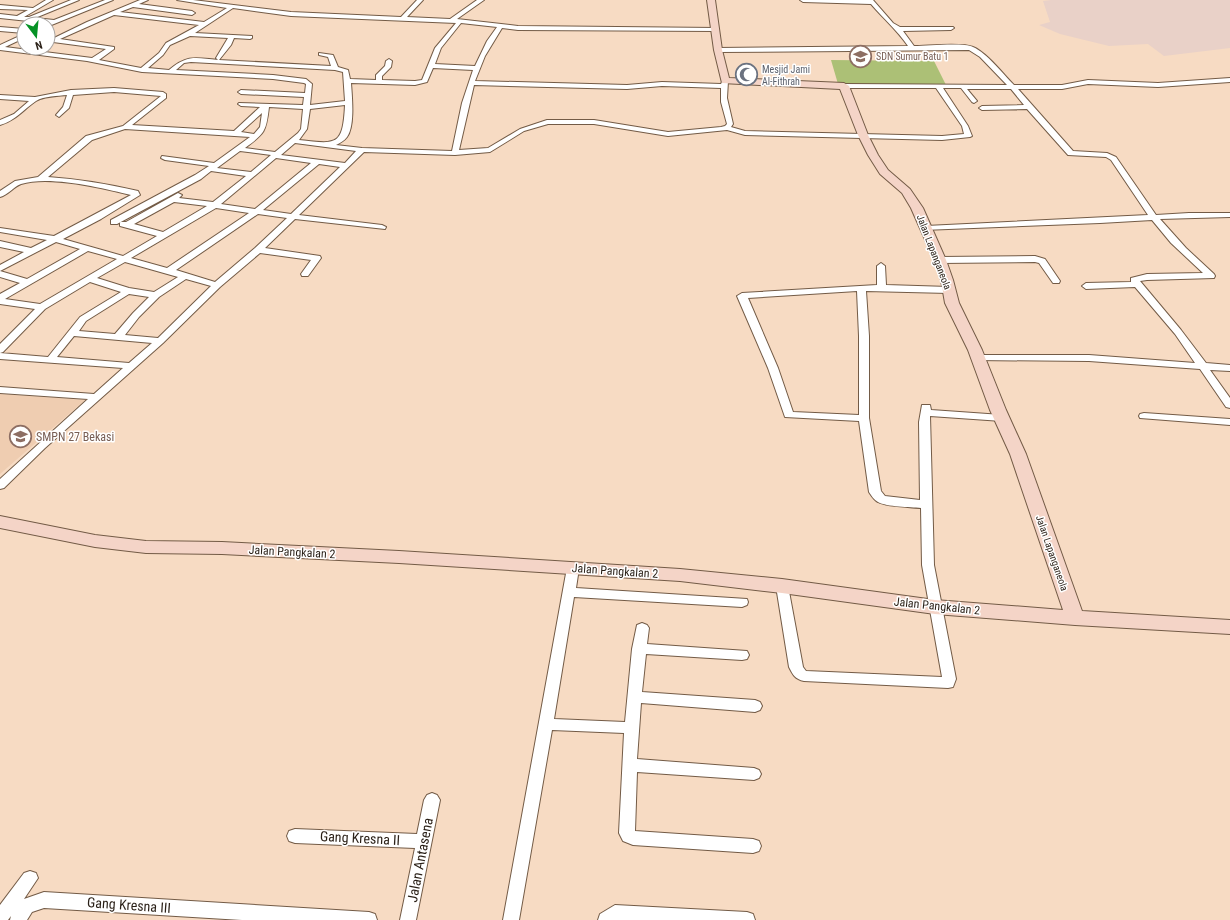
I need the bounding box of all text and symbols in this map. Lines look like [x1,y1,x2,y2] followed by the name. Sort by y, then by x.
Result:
[16,16,56,56] north arrow
[33,38,44,52] text: N
[848,43,874,69] school or university icon: SDN Sumur Batu 1
[876,51,948,62] place label: SDN Sumur Batu 1
[734,62,760,88] mosque icon: Mesjid Jami Al-Fithrah
[762,64,810,87] place label: Mesjid Jami Al-Fithrah
[915,213,953,291] street label: Jalan Lapanganeola
[8,424,34,450] school or university icon: SMPN 27 Bekasi
[36,430,114,444] place label: SMPN 27 Bekasi
[1034,514,1070,592] street label: Jalan Lapanganeola
[248,543,336,561] street label: Jalan Pangkalan 2
[571,561,659,581] street label: Jalan Pangkalan 2
[893,594,981,618] street label: Jalan Pangkalan 2
[404,816,436,904] street label: Jalan Antasena
[319,828,401,848] street label: Gang Kresna II
[87,894,171,916] street label: Gang Kresna III

